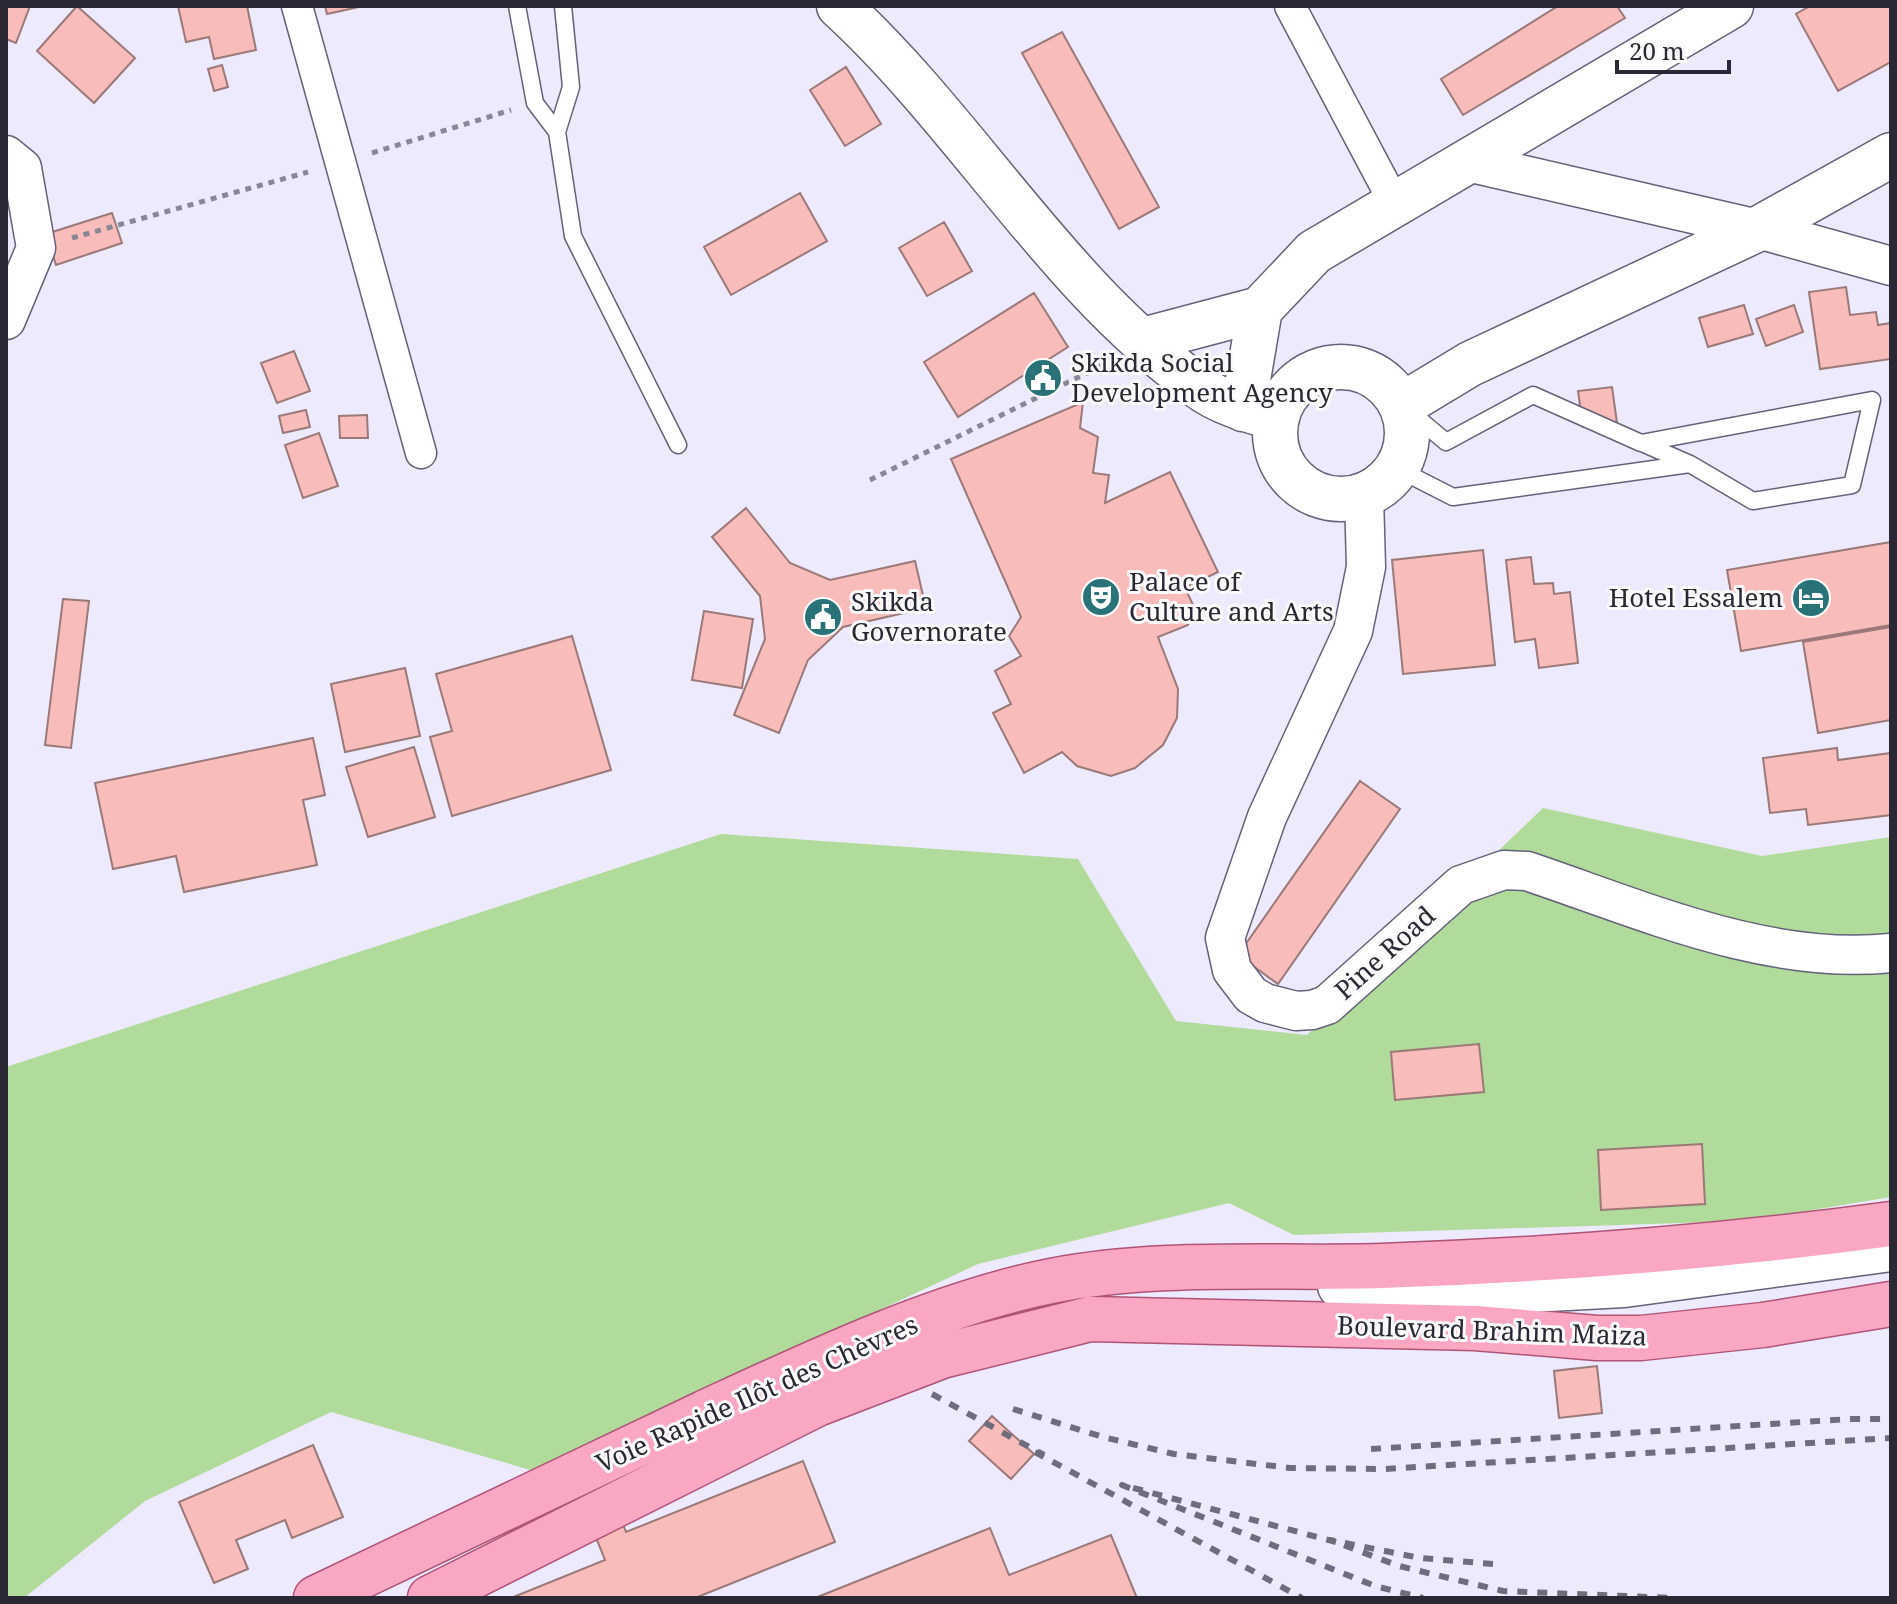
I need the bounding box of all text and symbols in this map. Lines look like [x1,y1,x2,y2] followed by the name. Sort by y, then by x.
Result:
[1617,24,1729,74] scale bar
[1629,34,1685,67] text: 20 m
[1071,344,1333,410] place label: Skikda Social Development Agency
[1022,357,1064,399] public building icon: Skikda Social Development Agency
[1129,563,1334,629] place label: Palace of Culture and Arts
[1080,576,1122,618] theatre icon: Palace of Culture and Arts
[1790,577,1832,619] hotel icon: Hotel Essalem
[1609,579,1783,615] place label: Hotel Essalem
[851,583,1007,649] place label: Skikda Governorate
[802,596,844,638] public building icon: Skikda Governorate
[1326,897,1443,1007] street label: Pine Road
[590,1306,923,1480] street label: Voie Rapide Ilôt des Chèvres
[1337,1307,1648,1353] street label: Boulevard Brahim Maiza

